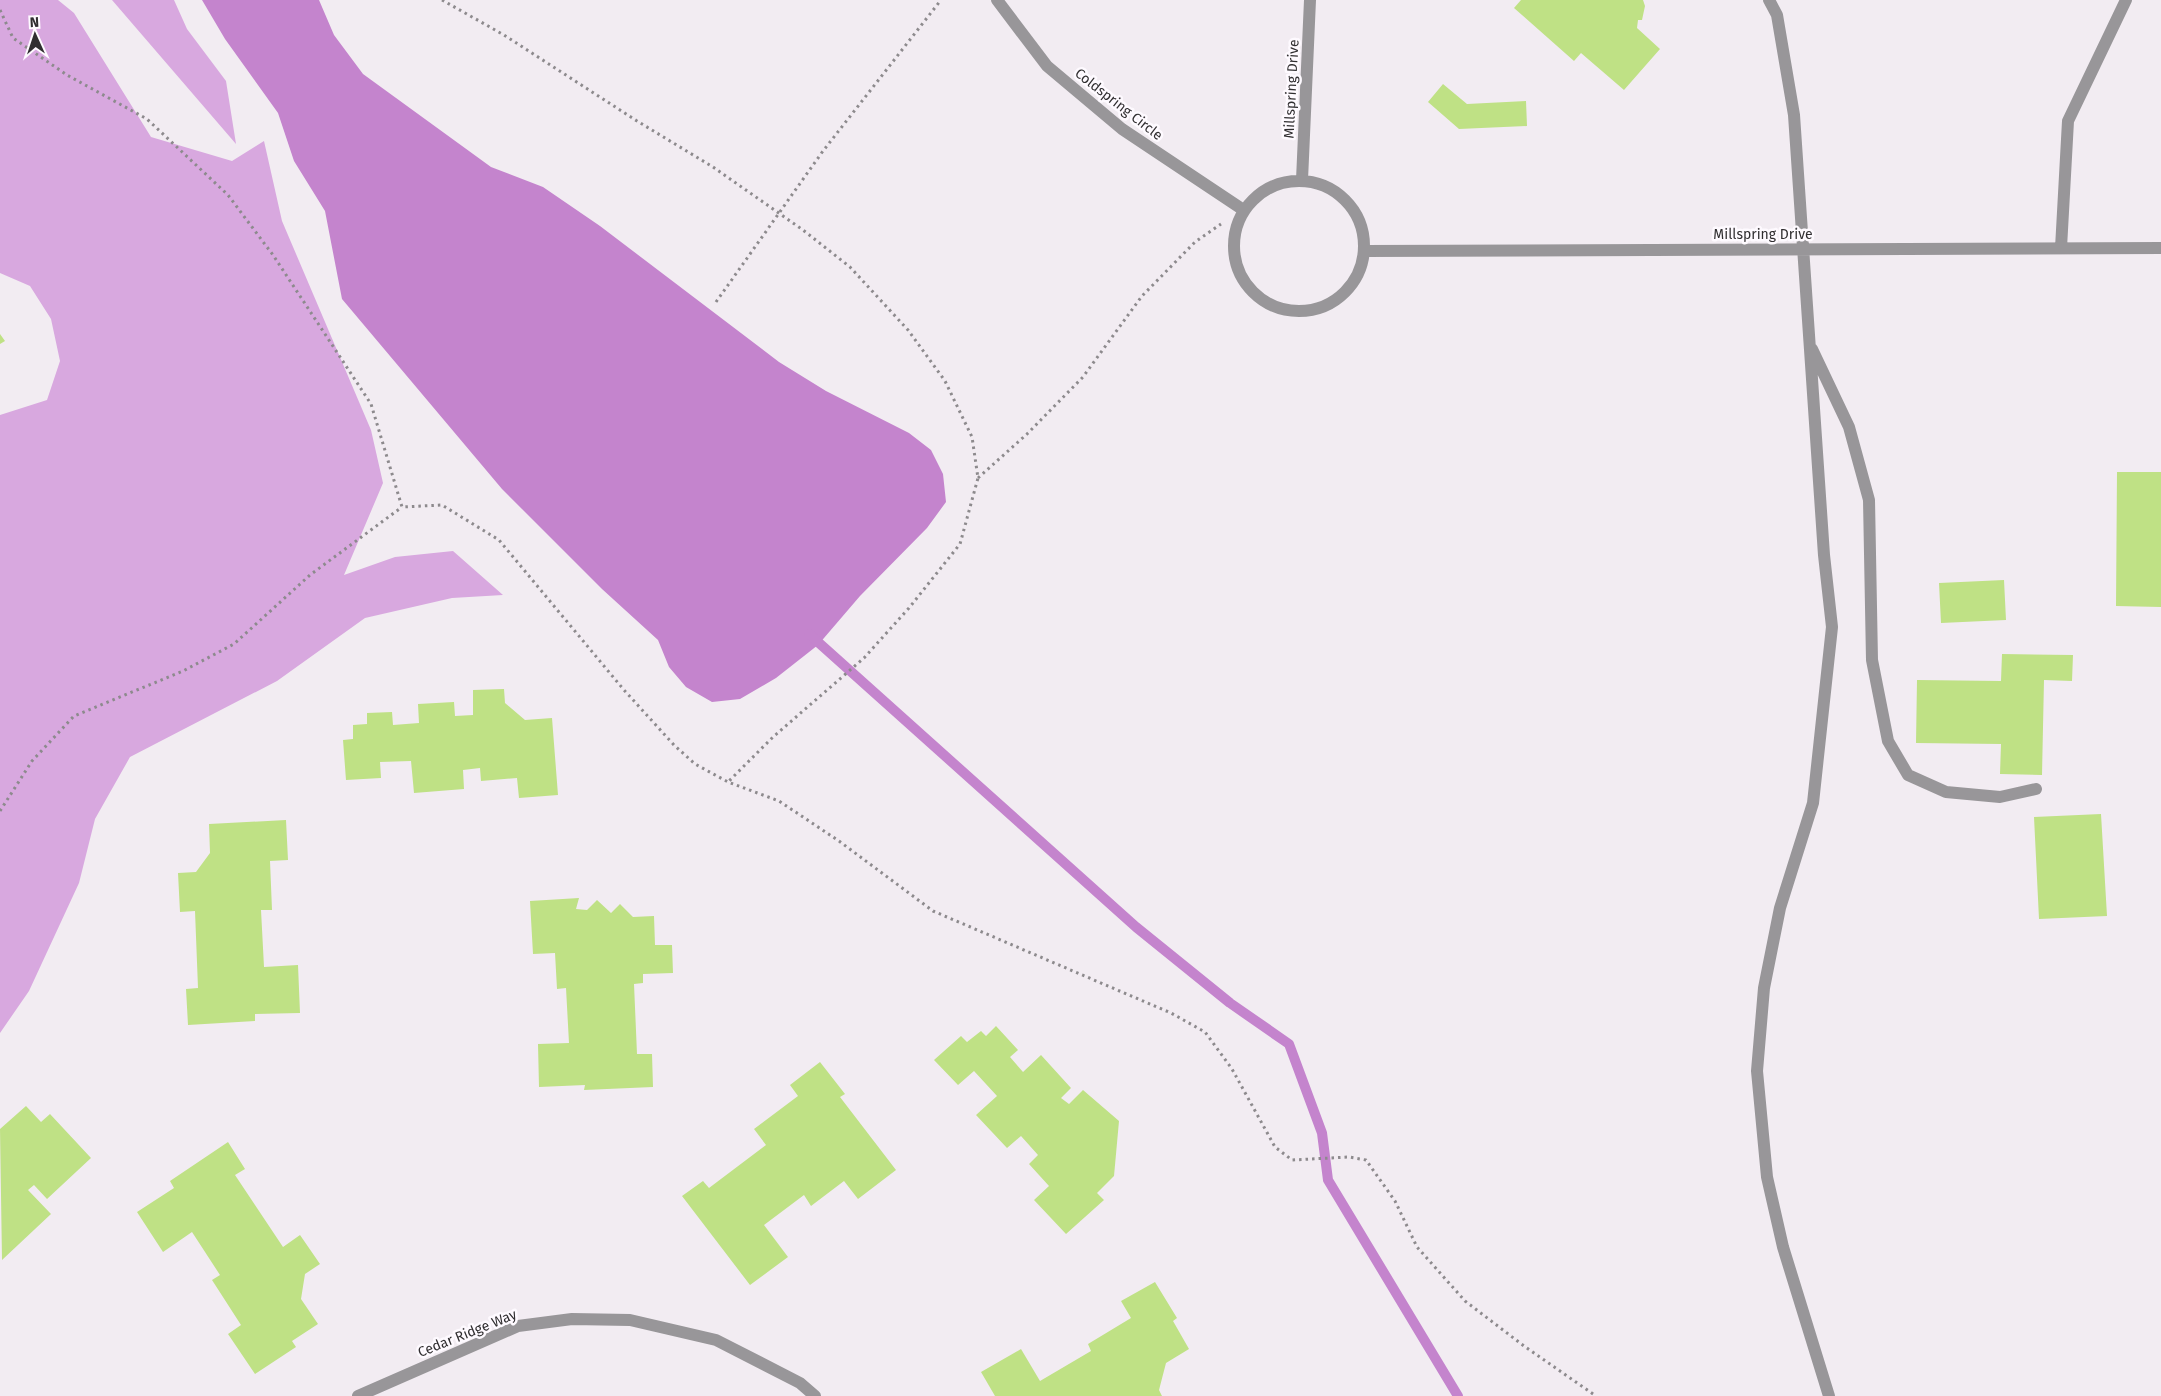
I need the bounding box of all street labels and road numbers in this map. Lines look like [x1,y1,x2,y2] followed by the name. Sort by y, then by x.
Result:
[1280,39,1303,139] street label: Millspring Drive
[1071,65,1166,144] street label: Coldspring Circle
[1713,226,1813,243] street label: Millspring Drive
[415,1306,519,1361] street label: Cedar Ridge Way

